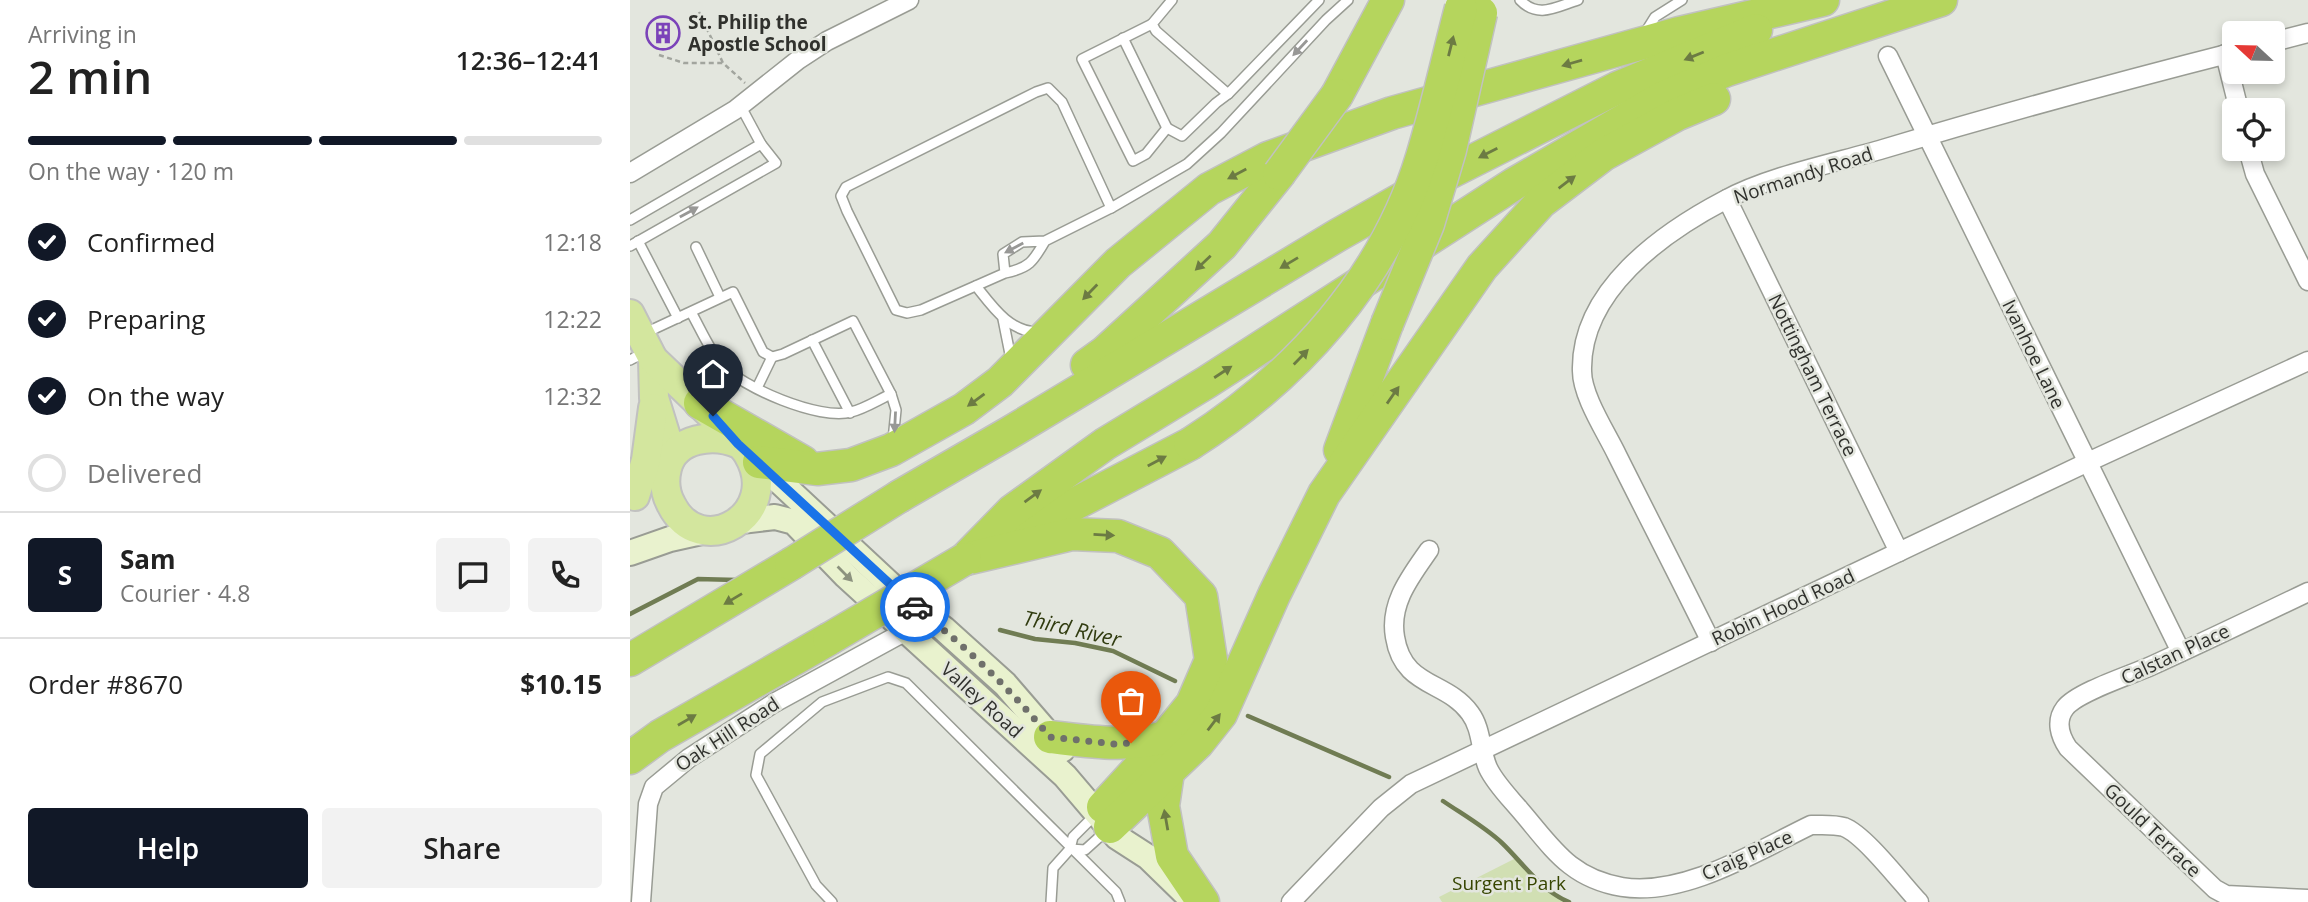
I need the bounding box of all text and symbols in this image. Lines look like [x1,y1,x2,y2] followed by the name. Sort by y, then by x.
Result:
[688,9,827,57] place label: St. Philip the Apostle School
[644,14,682,52] building icon: St. Philip the Apostle School
[28,18,137,50] text: Arriving in
[2222,21,2286,84] north arrow
[2222,21,2285,161] map controls
[1446,35,1457,57] one-way arrow
[1292,39,1308,57] one-way arrow
[456,42,602,78] text: 12:36–12:41
[28,45,152,107] text: 2 min
[1683,51,1704,62] one-way arrow
[1561,58,1582,68] one-way arrow
[2222,98,2285,161] button: locate
[1730,140,1876,210] street label: Normandy Road
[1478,148,1498,159] one-way arrow
[28,155,234,187] text: On the way · 120 m
[1228,168,1247,180] one-way arrow
[1558,175,1576,189] one-way arrow
[680,206,699,218] one-way arrow
[28,223,66,261] icon: check
[87,224,215,260] text: Confirmed
[543,226,602,258] text: 12:18
[1005,242,1024,254] one-way arrow
[1194,255,1212,271] one-way arrow
[1280,257,1299,270] one-way arrow
[1082,284,1099,301] one-way arrow
[1762,289,1864,461] street label: Nottingham Terrace
[1996,295,2072,413] street label: Ivanhoe Lane
[28,300,66,338] icon: check
[87,301,205,337] text: Preparing
[543,303,602,335] text: 12:22
[683,344,743,416] pin
[1293,348,1309,365] one-way arrow
[694,355,732,393] icon: home
[1213,365,1233,378] one-way arrow
[28,377,66,415] icon: check
[87,378,224,414] text: On the way
[543,380,602,412] text: 12:32
[1386,386,1400,404] one-way arrow
[967,393,985,407] one-way arrow
[889,411,900,433] one-way arrow
[87,455,202,491] text: Delivered
[1147,456,1167,467] one-way arrow
[1024,489,1042,503] one-way arrow
[1093,530,1115,541] one-way arrow
[436,538,510,612] button: chat
[528,538,602,612] button: phone
[120,541,176,577] text: Sam
[58,557,72,593] text: S
[1707,562,1859,652] street label: Robin Hood Road
[836,566,853,582] one-way arrow
[880,572,950,642] courier
[120,577,250,609] text: Courier · 4.8
[896,588,934,626] icon: car
[723,593,742,606] one-way arrow
[1021,603,1125,653] water label: Third River
[2117,618,2233,690] street label: Calstan Place
[935,656,1029,744] street label: Valley Road
[28,666,183,702] text: Order #8670
[520,666,602,702] text: $10.15
[1101,671,1161,743] pin
[1112,682,1150,720] icon: bag
[670,691,784,777] street label: Oak Hill Road
[1207,713,1221,731] one-way arrow
[677,714,696,726] one-way arrow
[2099,777,2207,883] street label: Gould Terrace
[28,808,308,888] button: Help
[322,808,602,888] button: Share
[1160,808,1171,830] one-way arrow
[1697,823,1797,887] street label: Craig Place
[1452,870,1566,896] park label: Surgent Park

